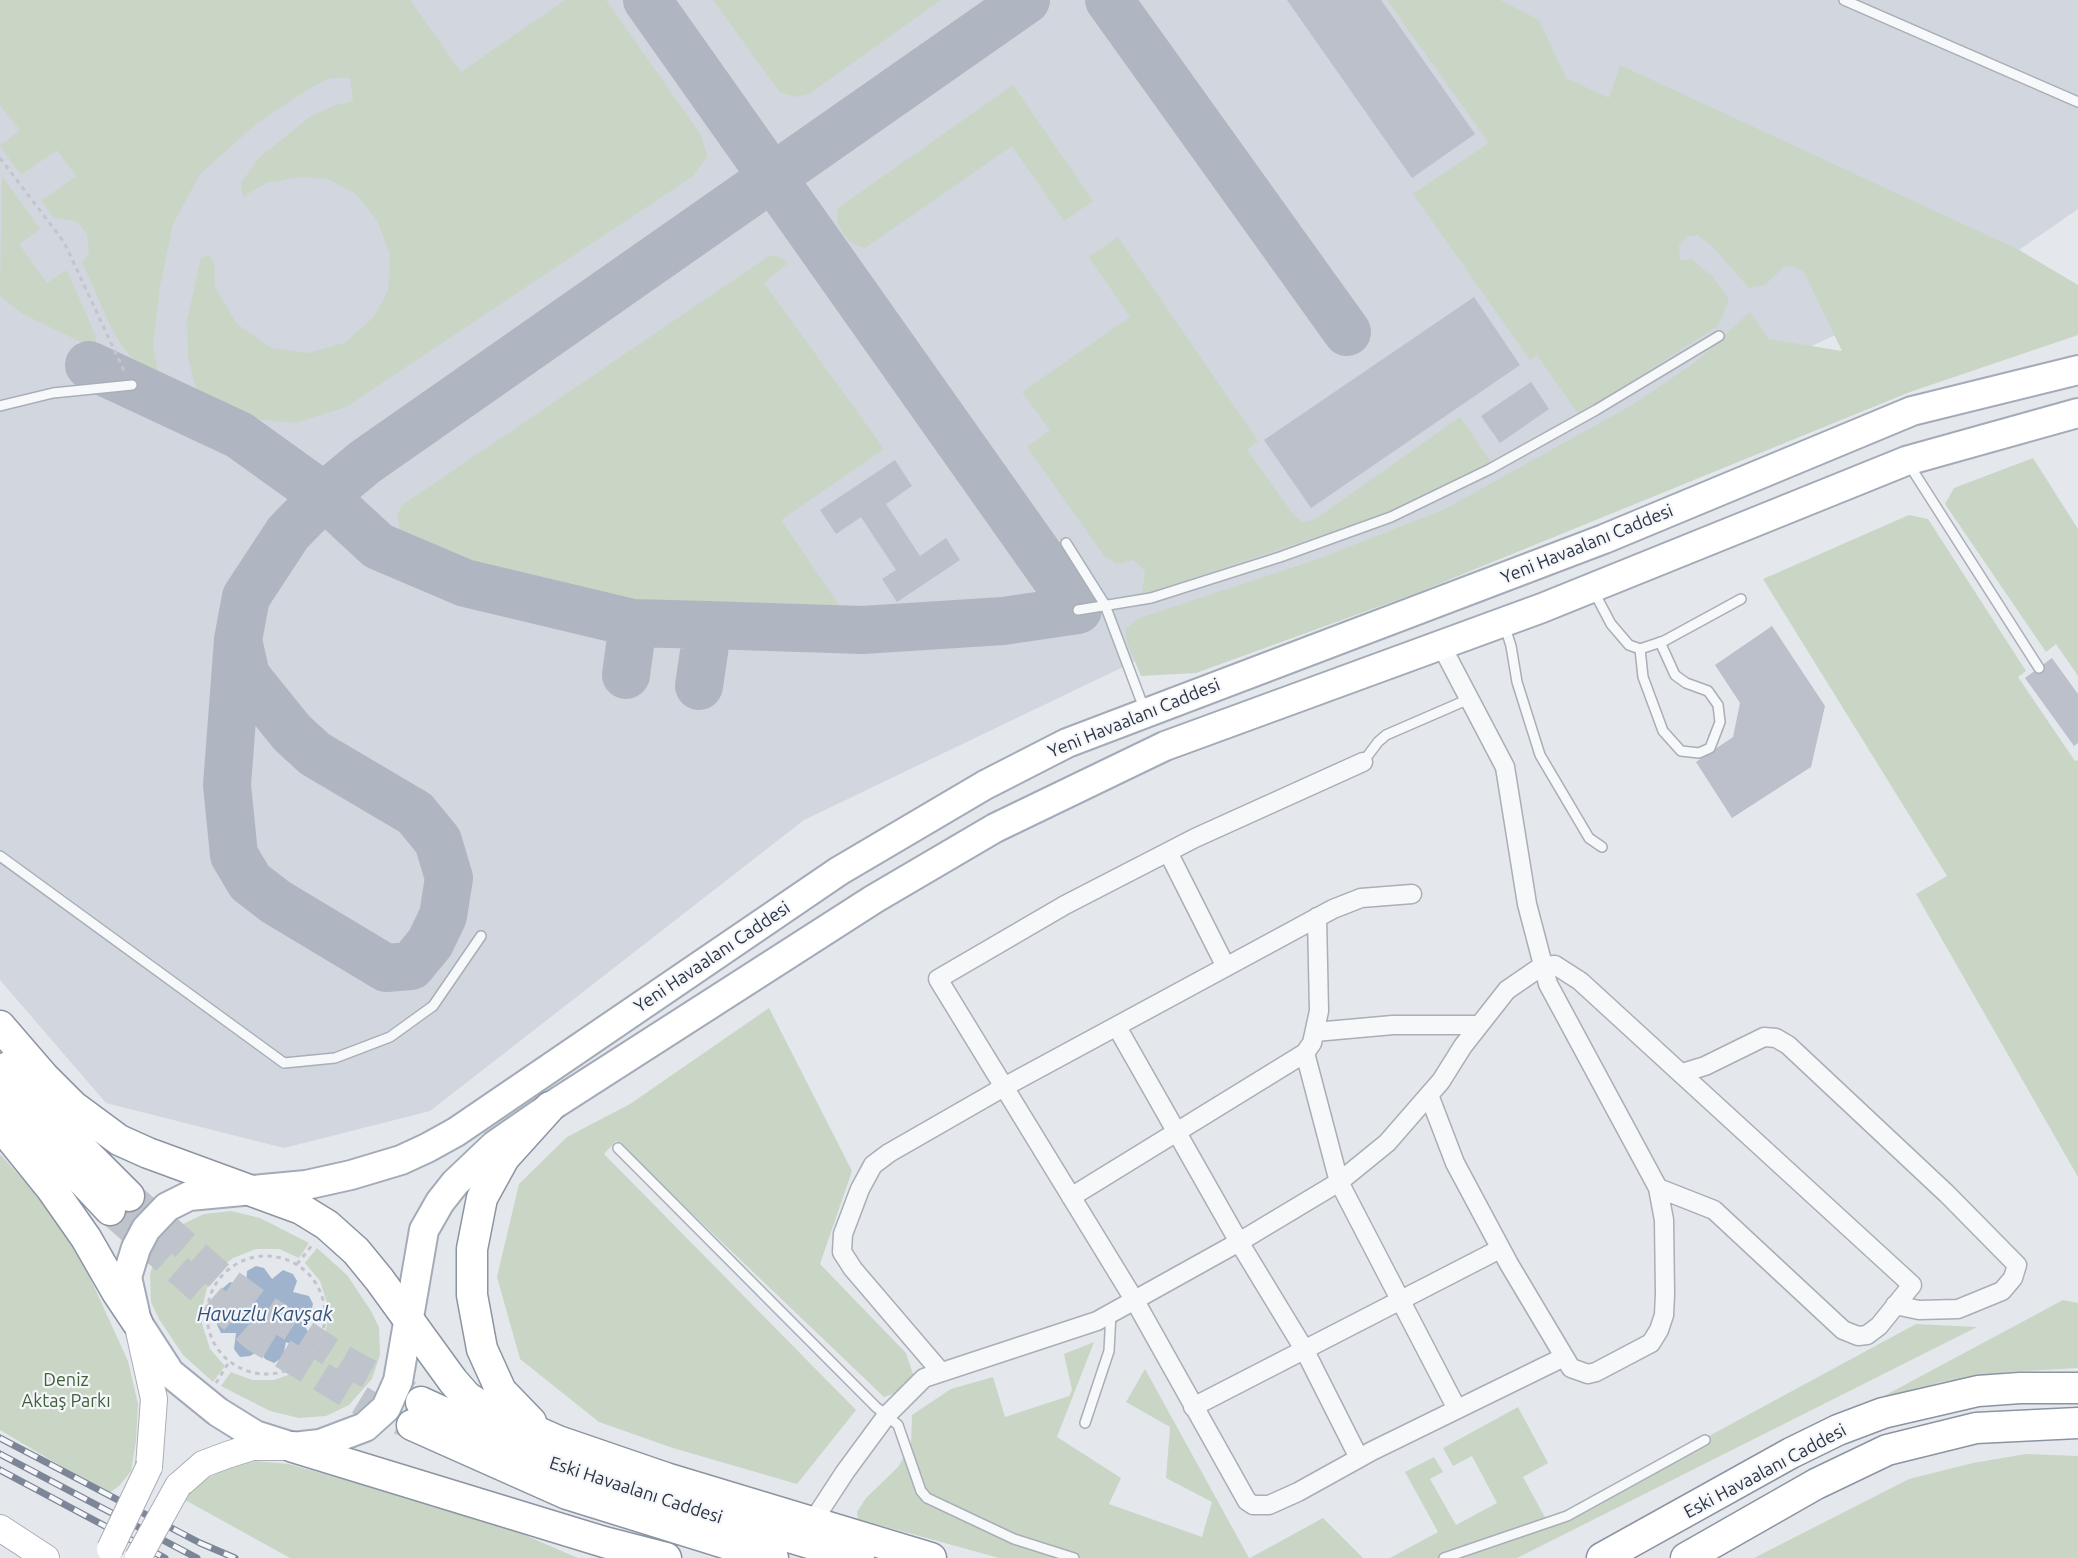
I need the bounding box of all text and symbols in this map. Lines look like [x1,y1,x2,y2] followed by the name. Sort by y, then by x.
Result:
[1498,500,1676,588] street label: Yeni Havaalanı Caddesi
[1045,674,1223,762] street label: Yeni Havaalanı Caddesi
[630,897,794,1017] street label: Yeni Havaalanı Caddesi
[197,1302,333,1326] water label: Havuzlu Kavşak
[21,1369,111,1412] park label: Deniz Aktaş Parkı
[1680,1419,1850,1523] street label: Eski Havaalanı Caddesi
[547,1452,725,1528] street label: Eski Havaalanı Caddesi

